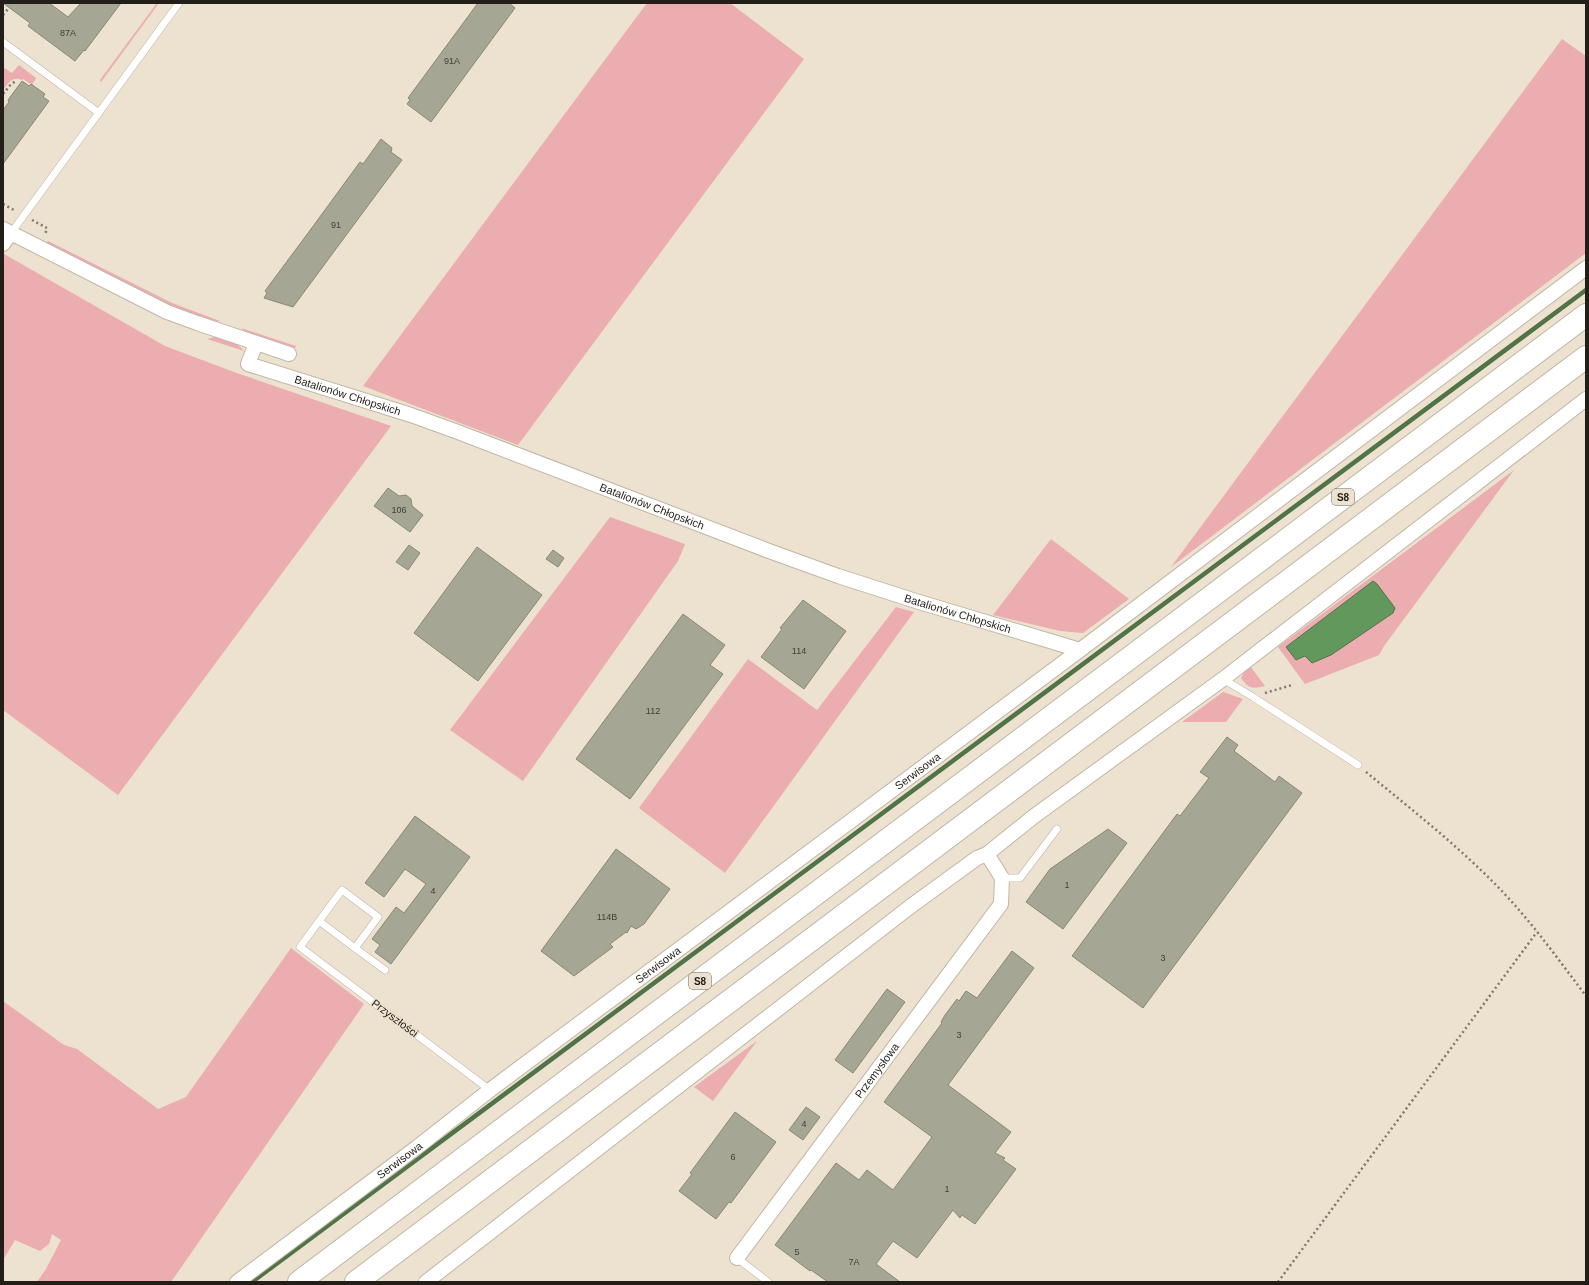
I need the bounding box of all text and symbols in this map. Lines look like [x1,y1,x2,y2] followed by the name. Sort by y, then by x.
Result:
[60,28,76,38] house number: 87A
[444,56,460,66] house number: 91A
[331,220,341,230] house number: 91
[293,373,402,417] street label: Batalionów Chłopskich
[598,481,706,532] street label: Batalionów Chłopskich
[1332,489,1354,505] road number: S8
[391,505,407,515] house number: 106
[903,592,1012,635] street label: Batalionów Chłopskich
[792,646,806,656] house number: 114
[646,706,660,716] house number: 112
[893,750,943,792] street label: Serwisowa
[1064,880,1070,890] house number: 1
[430,886,436,896] house number: 4
[597,912,617,922] house number: 114B
[633,944,683,986] street label: Serwisowa
[1160,953,1166,963] house number: 3
[689,973,711,989] road number: S8
[369,997,421,1039] street label: Przyszłości
[956,1030,962,1040] house number: 3
[853,1040,902,1100] street label: Przemysłowa
[801,1119,807,1129] house number: 4
[375,1139,425,1181] street label: Serwisowa
[730,1152,736,1162] house number: 6
[944,1184,950,1194] house number: 1
[794,1247,800,1257] house number: 5
[848,1257,860,1267] house number: 7A

